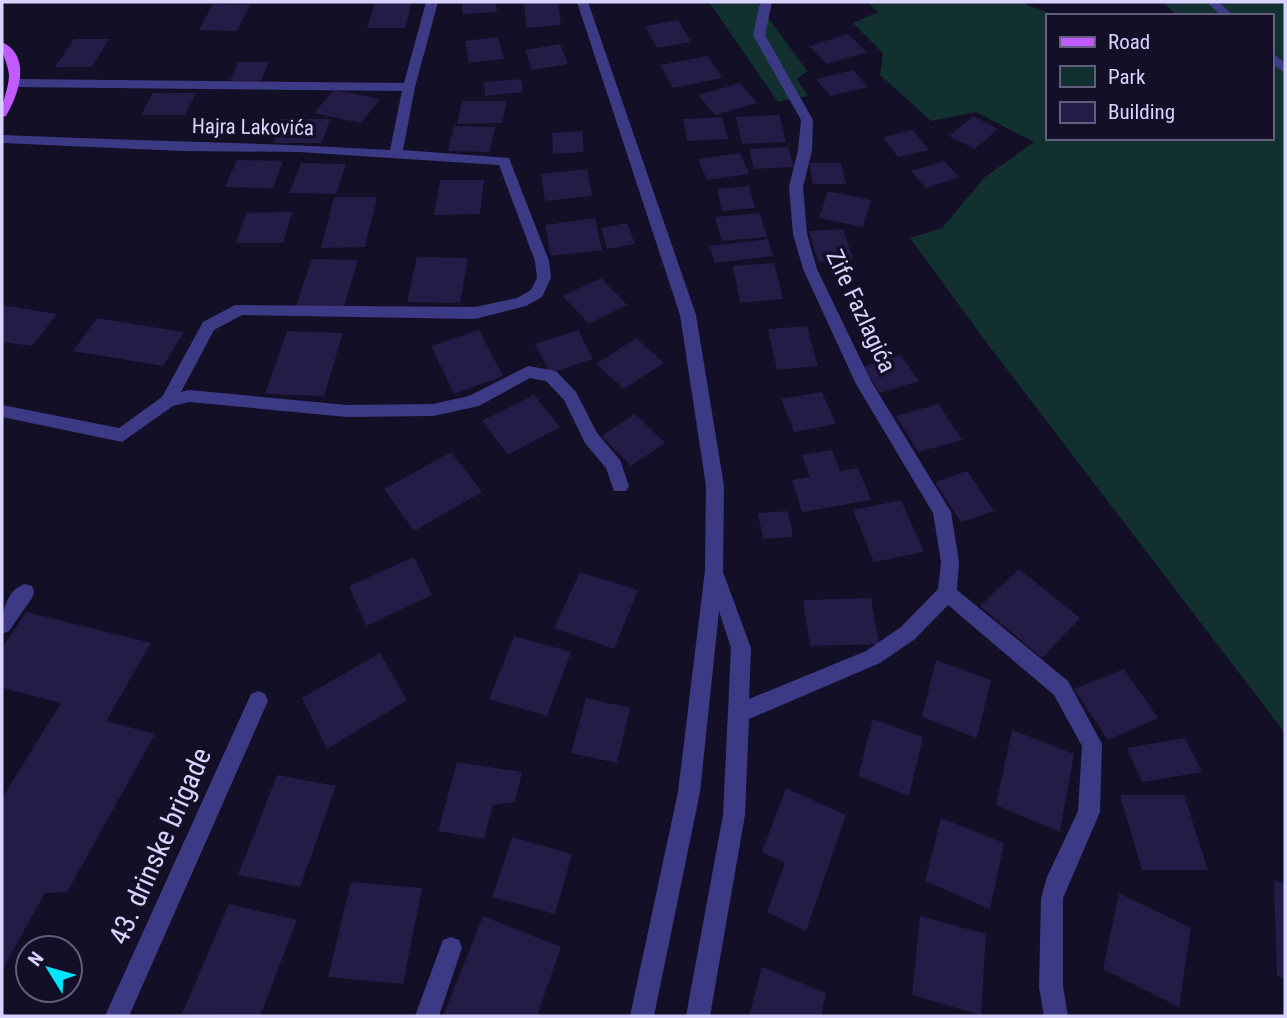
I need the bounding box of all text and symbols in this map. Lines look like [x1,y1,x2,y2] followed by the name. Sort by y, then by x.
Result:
[1046,14,1273,140] legend
[1108,30,1150,54] text: Road
[1108,65,1146,89] text: Park
[1108,100,1175,124] text: Building
[192,114,314,140] street label: Hajra Lakovića
[820,245,902,377] street label: Zife Fazlagića
[102,743,218,949] street label: 43. drinske brigade
[14,934,84,1004] north arrow
[23,948,49,971] text: N

